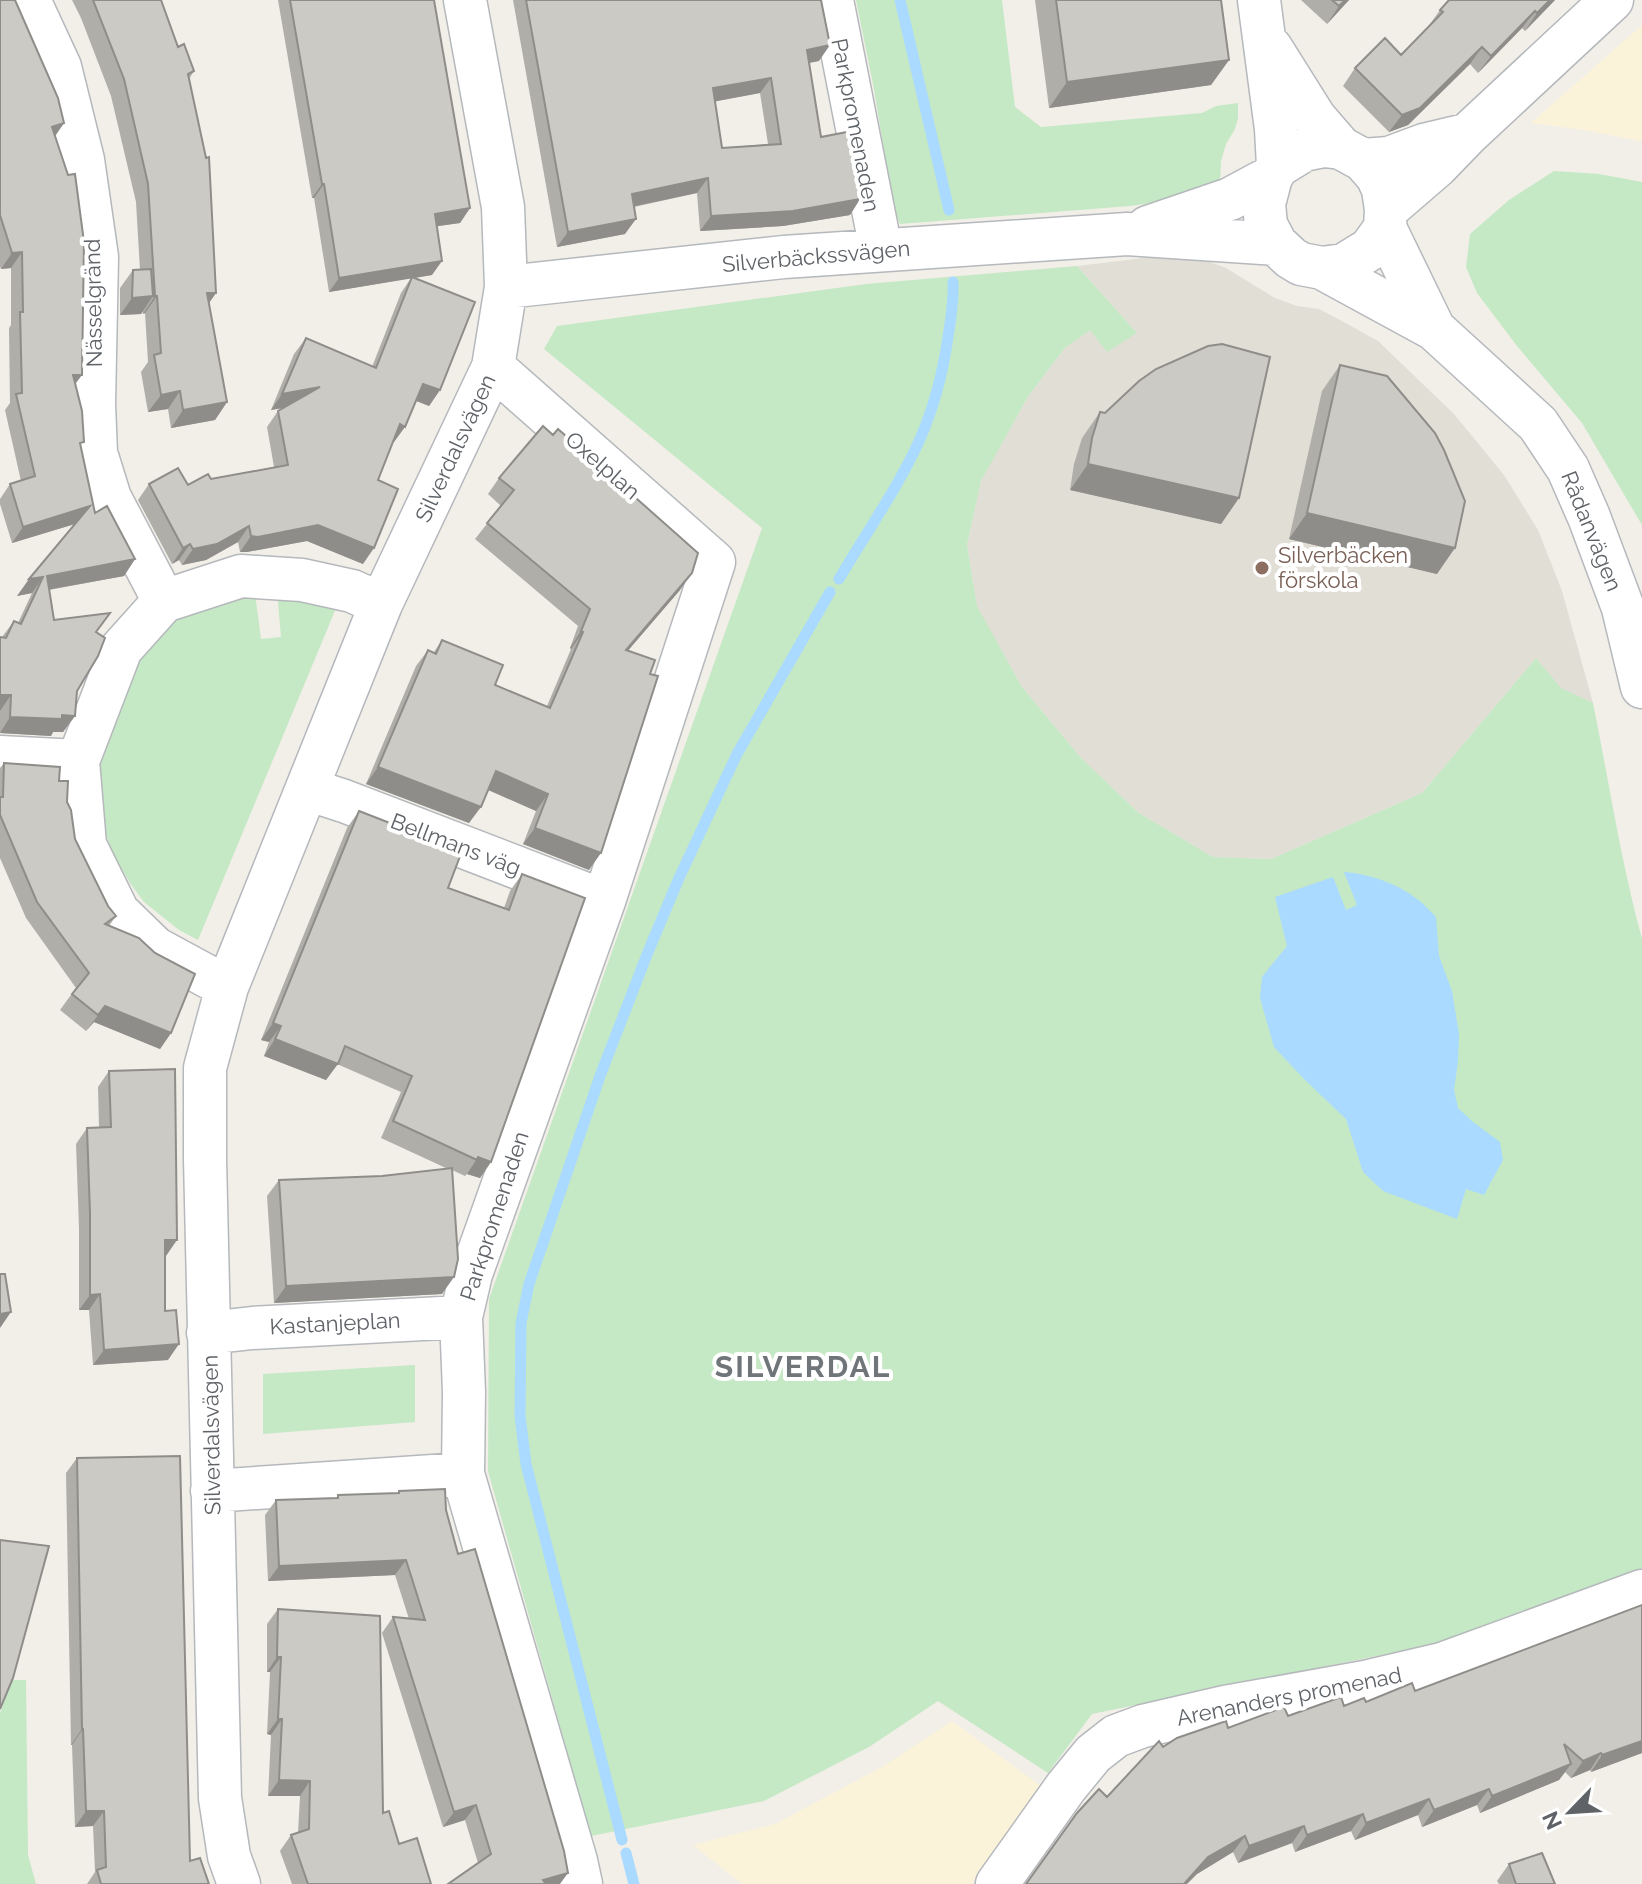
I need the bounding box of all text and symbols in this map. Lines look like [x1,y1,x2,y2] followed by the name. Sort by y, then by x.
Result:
[826,36,886,214] street label: Parkpromenaden
[721,235,911,277] street label: Silverbäckssvägen
[79,238,107,368] street label: Nässelgränd
[409,370,501,526] street label: Silverdalsvägen
[560,426,646,504] street label: Oxelplan
[1556,467,1628,595] street label: Rådanvägen
[1278,542,1408,593] place label: Silverbäcken förskola
[1253,559,1271,577] marker: Silverbäcken förskola
[387,807,525,881] street label: Bellmans väg
[454,1128,534,1304] street label: Parkpromenaden
[269,1307,401,1339] street label: Kastanjeplan
[715,1349,891,1384] district label: SILVERDAL
[197,1355,225,1515] street label: Silverdalsvägen
[1174,1661,1404,1731] street label: Arenanders promenad
[1530,1772,1610,1852] north arrow
[1537,1807,1567,1834] text: N

